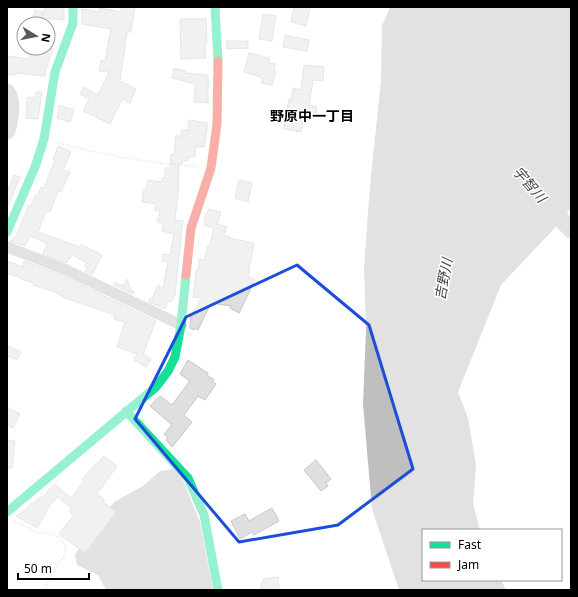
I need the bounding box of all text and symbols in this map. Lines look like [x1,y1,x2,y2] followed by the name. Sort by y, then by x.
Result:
[16,16,56,56] north arrow
[38,32,55,44] text: N
[270,106,354,125] district label: 野原中一丁目
[509,162,552,208] water label: 宇智川
[430,255,457,301] water label: 吉野川
[422,529,562,581] legend
[458,536,482,553] text: Fast
[18,555,89,581] scale bar
[457,556,479,573] text: Jam
[24,560,52,577] text: 50 m

